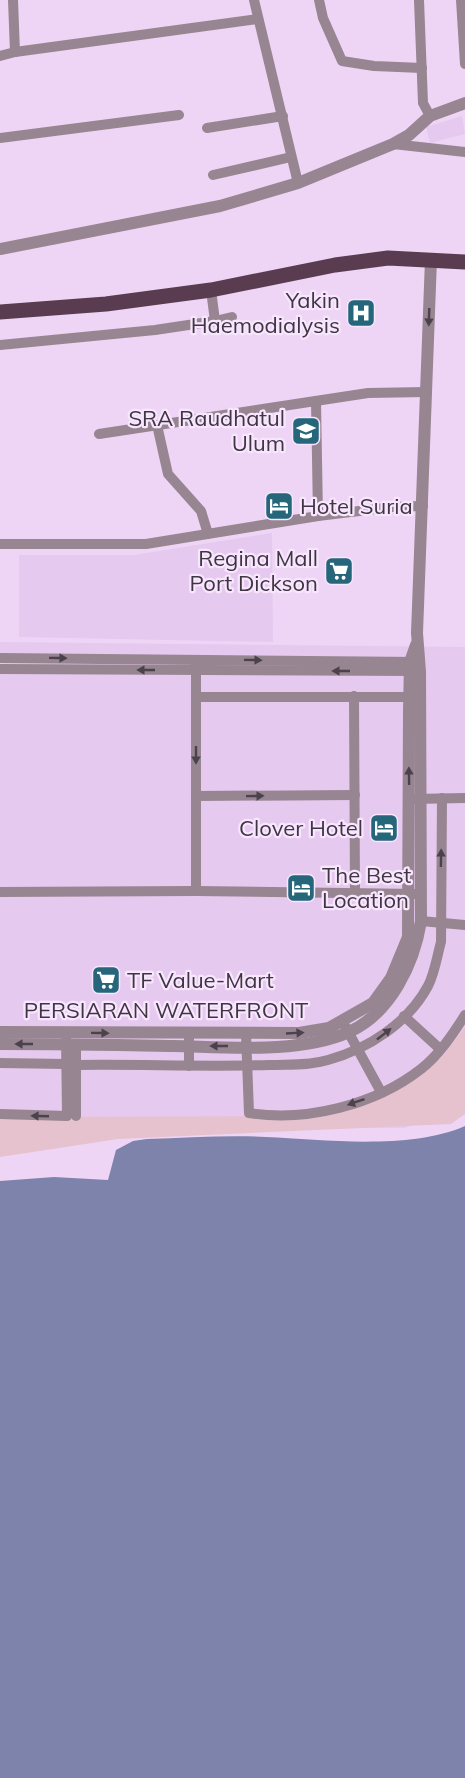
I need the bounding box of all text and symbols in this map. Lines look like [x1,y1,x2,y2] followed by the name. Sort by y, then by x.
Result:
[191,286,340,339] place label: Yakin Haemodialysis
[345,297,377,329] hospital icon: Yakin Haemodialysis
[424,308,433,327] one-way arrow
[128,404,285,457] place label: SRA Raudhatul Ulum
[290,415,322,447] school or university icon: SRA Raudhatul Ulum
[263,490,295,522] hotel icon: Hotel Suria
[300,492,413,520] place label: Hotel Suria
[190,544,318,597] place label: Regina Mall Port Dickson
[323,555,355,587] supermarket icon: Regina Mall Port Dickson
[49,654,68,663] one-way arrow
[244,655,263,665] one-way arrow
[136,665,155,674] one-way arrow
[331,666,350,676] one-way arrow
[191,746,201,765] one-way arrow
[405,767,414,786] one-way arrow
[245,791,264,801] one-way arrow
[368,812,400,844] hotel icon: Clover Hotel
[239,814,363,842] place label: Clover Hotel
[437,849,446,868] one-way arrow
[322,861,412,914] place label: The Best Location
[285,872,317,904] hotel icon: The Best Location
[90,964,122,996] supermarket icon: TF Value-Mart
[127,966,274,994] place label: TF Value-Mart
[24,996,308,1024] street label: PERSIARAN WATERFRONT
[91,1028,110,1037] one-way arrow
[286,1028,305,1037] one-way arrow
[376,1028,391,1040] one-way arrow
[15,1039,34,1049] one-way arrow
[210,1041,229,1051] one-way arrow
[347,1097,365,1107] one-way arrow
[30,1111,49,1120] one-way arrow

